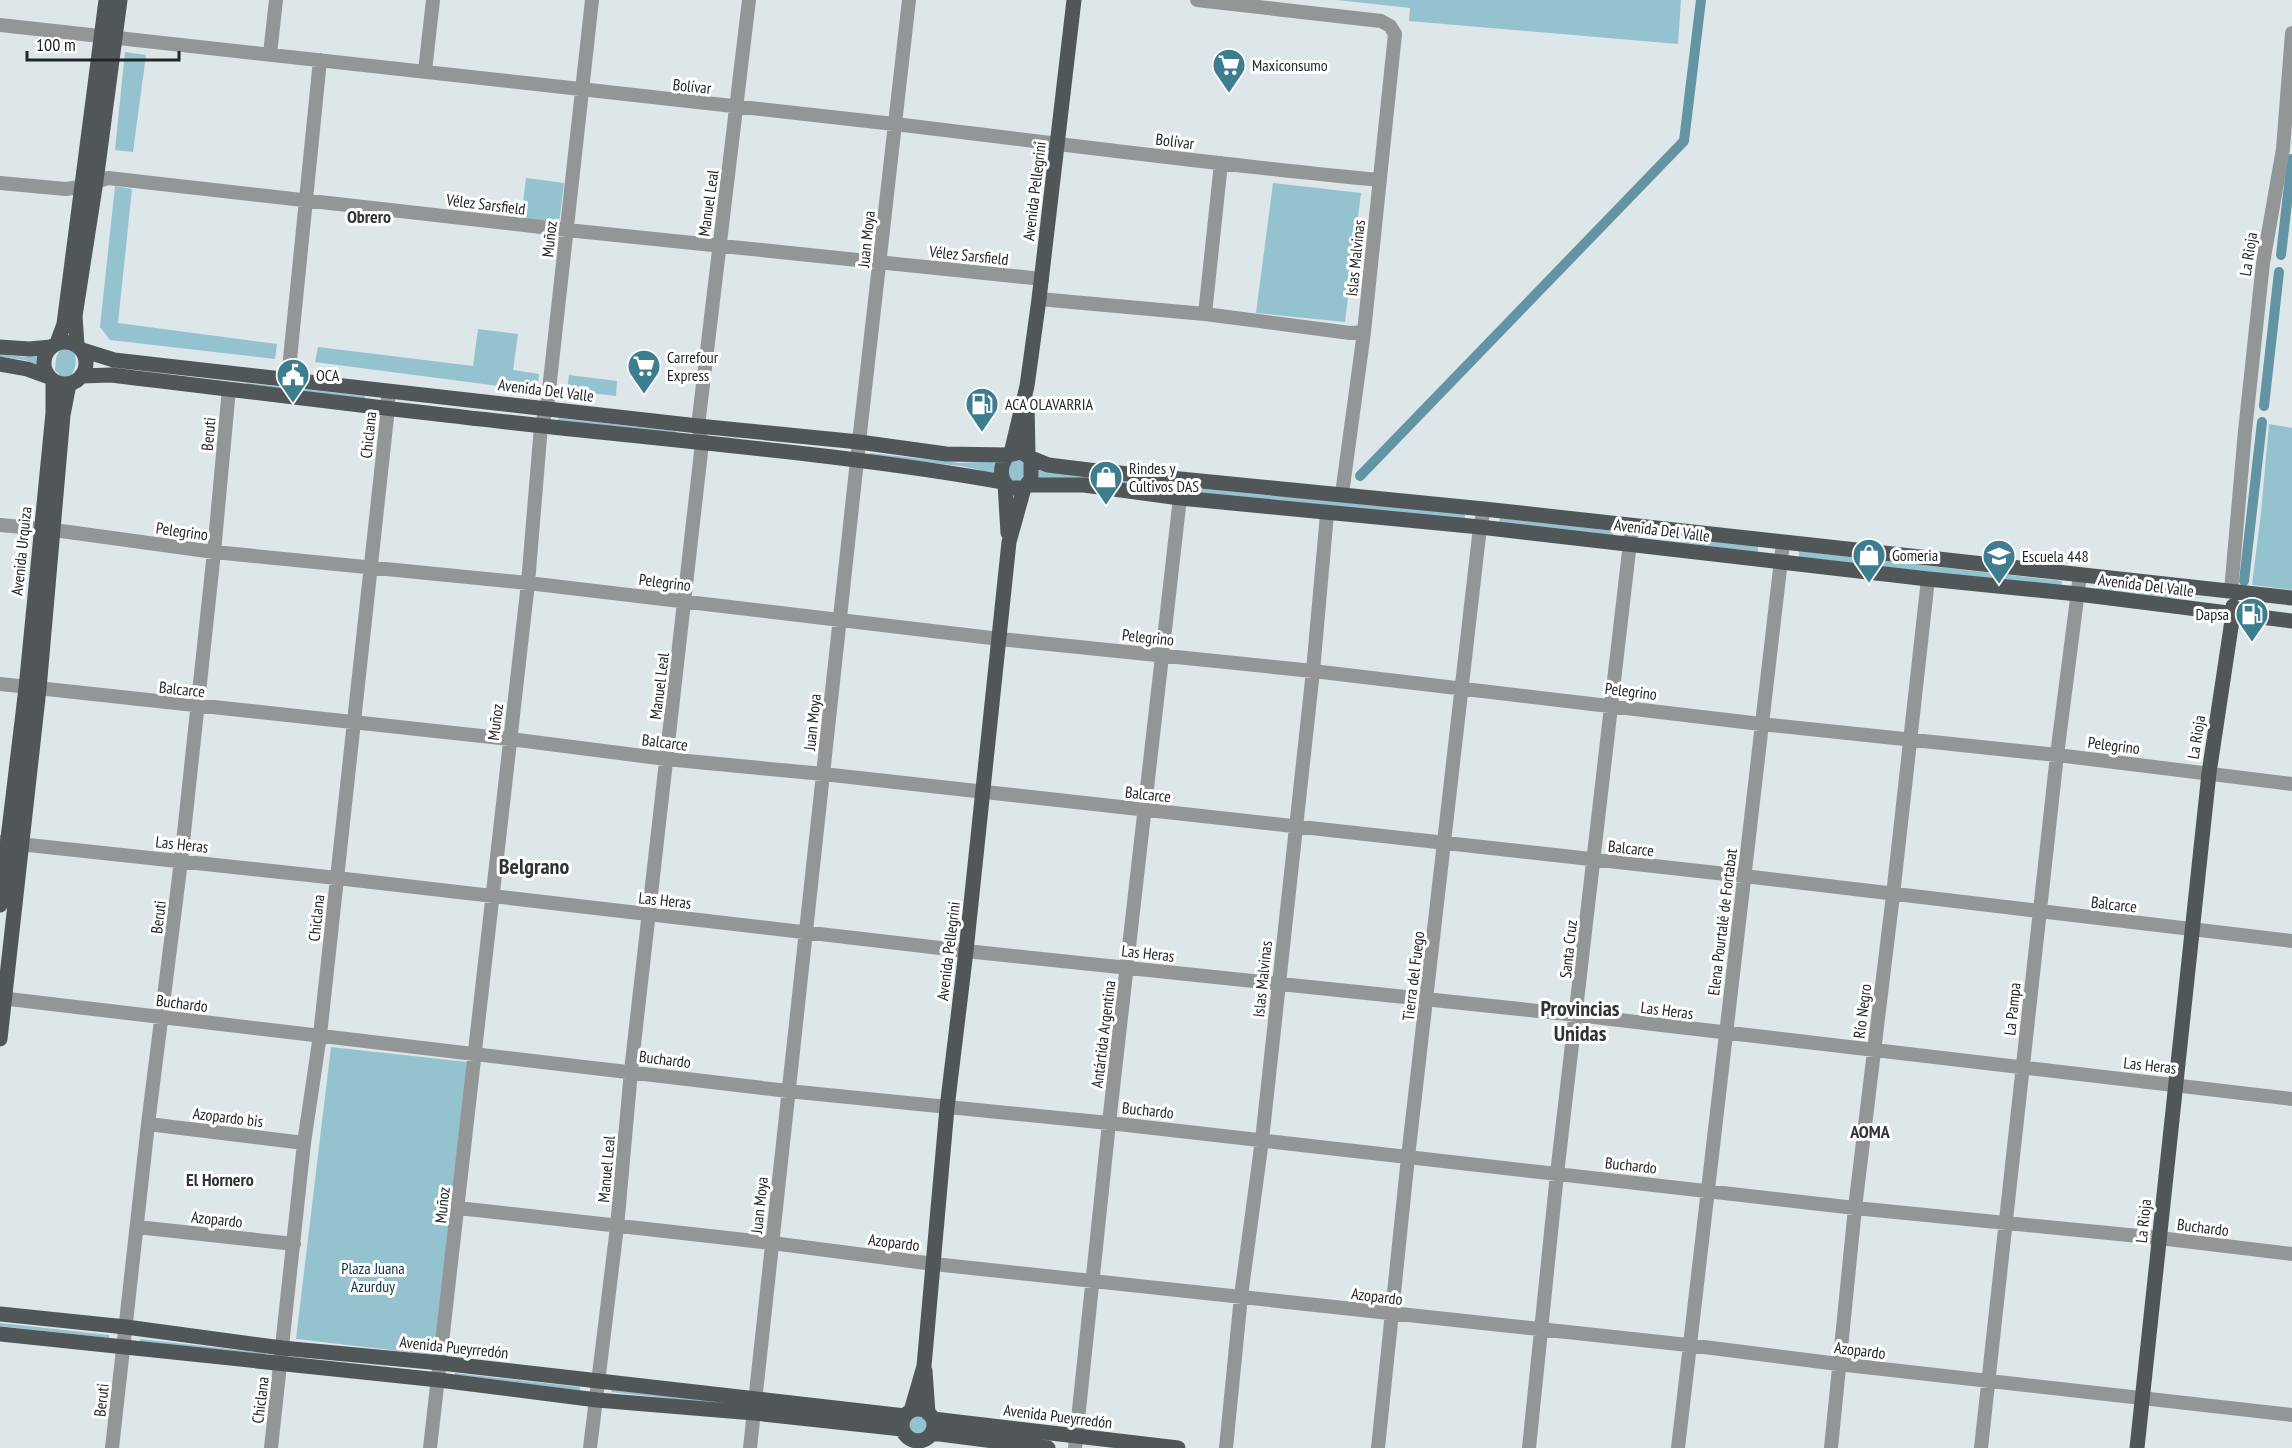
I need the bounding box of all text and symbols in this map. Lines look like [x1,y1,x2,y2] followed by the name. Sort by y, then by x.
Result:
[27,24,178,62] scale bar
[36,33,76,56] text: 100 m
[1211,47,1247,94] supermarket icon: Maxiconsumo
[1252,55,1328,75] place label: Maxiconsumo
[672,74,713,98] street label: Bolívar
[1155,129,1196,153] street label: Bolívar
[1018,140,1050,242] street label: Avenida Pellegrini
[693,168,723,238] street label: Manuel Leal
[444,189,527,219] street label: Vélez Sarsfield
[347,205,391,228] district label: Obrero
[853,210,879,269] street label: Juan Moya
[537,219,561,258] street label: Muñoz
[1341,219,1369,297] street label: Islas Malvinas
[2235,231,2261,277] street label: La Rioja
[927,241,1010,269] street label: Vélez Sarsfield
[667,347,719,385] place label: Carrefour Express
[626,348,662,395] supermarket icon: Carrefour Express
[275,357,311,404] public building icon: OCA
[316,365,340,385] place label: OCA
[497,374,595,406] street label: Avenida Del Valle
[964,386,1000,433] fuel station icon: ACA OLAVARRIA
[1005,394,1093,414] place label: ACA OLAVARRIA
[356,411,380,459] street label: Chiclana
[197,417,219,451] street label: Beruti
[1129,458,1199,496] place label: Rindes y Cultivos DAS
[1088,459,1124,506] shop icon: Rindes y Cultivos DAS
[6,506,36,596] street label: Avenida Urquiza
[1613,514,1711,546] street label: Avenida Del Valle
[155,517,209,545] street label: Pelegrino
[1851,537,1887,584] shop icon: Gomeria
[1981,538,2017,585] school or university icon: Escuela 448
[1892,545,1938,565] place label: Gomeria
[2022,546,2089,566] place label: Escuela 448
[638,569,692,595] street label: Pelegrino
[2097,569,2195,601] street label: Avenida Del Valle
[2234,596,2270,643] fuel station icon: Dapsa
[2195,604,2229,624] place label: Dapsa
[1121,624,1175,650] street label: Pelegrino
[645,651,673,720] street label: Manuel Leal
[158,677,206,701] street label: Balcarce
[1604,678,1658,704] street label: Pelegrino
[799,693,825,752] street label: Juan Moya
[483,702,507,741] street label: Muñoz
[2183,714,2209,760] street label: La Rioja
[641,729,689,755] street label: Balcarce
[2087,732,2141,758] street label: Pelegrino
[1124,782,1172,806] street label: Balcarce
[155,831,209,857] street label: Las Heras
[1607,836,1655,860] street label: Balcarce
[1703,847,1741,997] street label: Elena Pourtalé de Fortabat
[499,852,569,880] district label: Belgrano
[638,887,692,913] street label: Las Heras
[2090,892,2138,916] street label: Balcarce
[304,894,328,942] street label: Chiclana
[146,899,170,935] street label: Beruti
[932,900,964,1002] street label: Avenida Pellegrini
[1555,919,1581,979] street label: Santa Cruz
[1398,930,1428,1022] street label: Tierra del Fuego
[1121,940,1175,966] street label: Las Heras
[1248,940,1276,1018] street label: Islas Malvinas
[1086,979,1120,1089] street label: Antártida Argentina
[1999,982,2025,1036] street label: La Pampa
[1849,983,1875,1039] street label: Río Negro
[155,990,209,1016] street label: Buchardo
[1540,994,1620,1047] district label: Provincias Unidas
[1639,997,1695,1023] street label: Las Heras
[638,1046,692,1072] street label: Buchardo
[2123,1052,2177,1078] street label: Las Heras
[1121,1097,1175,1123] street label: Buchardo
[192,1103,264,1131] street label: Azopardo bis
[1849,1120,1891,1143] district label: AOMA
[593,1135,619,1203] street label: Manuel Leal
[1604,1152,1658,1178] street label: Buchardo
[186,1168,254,1191] district label: El Hornero
[746,1176,772,1235] street label: Juan Moya
[430,1185,454,1224] street label: Muñoz
[2131,1198,2155,1244] street label: La Rioja
[190,1206,244,1232] street label: Azopardo
[2176,1214,2230,1240] street label: Buchardo
[867,1229,921,1255] street label: Azopardo
[341,1258,405,1296] park label: Plaza Juana Azurduy
[1350,1283,1404,1309] street label: Azopardo
[399,1331,509,1363] street label: Avenida Pueyrredón
[1833,1337,1887,1363] street label: Azopardo
[247,1375,273,1425] street label: Chiclana
[89,1382,113,1418] street label: Beruti
[1002,1399,1114,1433] street label: Avenida Pueyrredón

